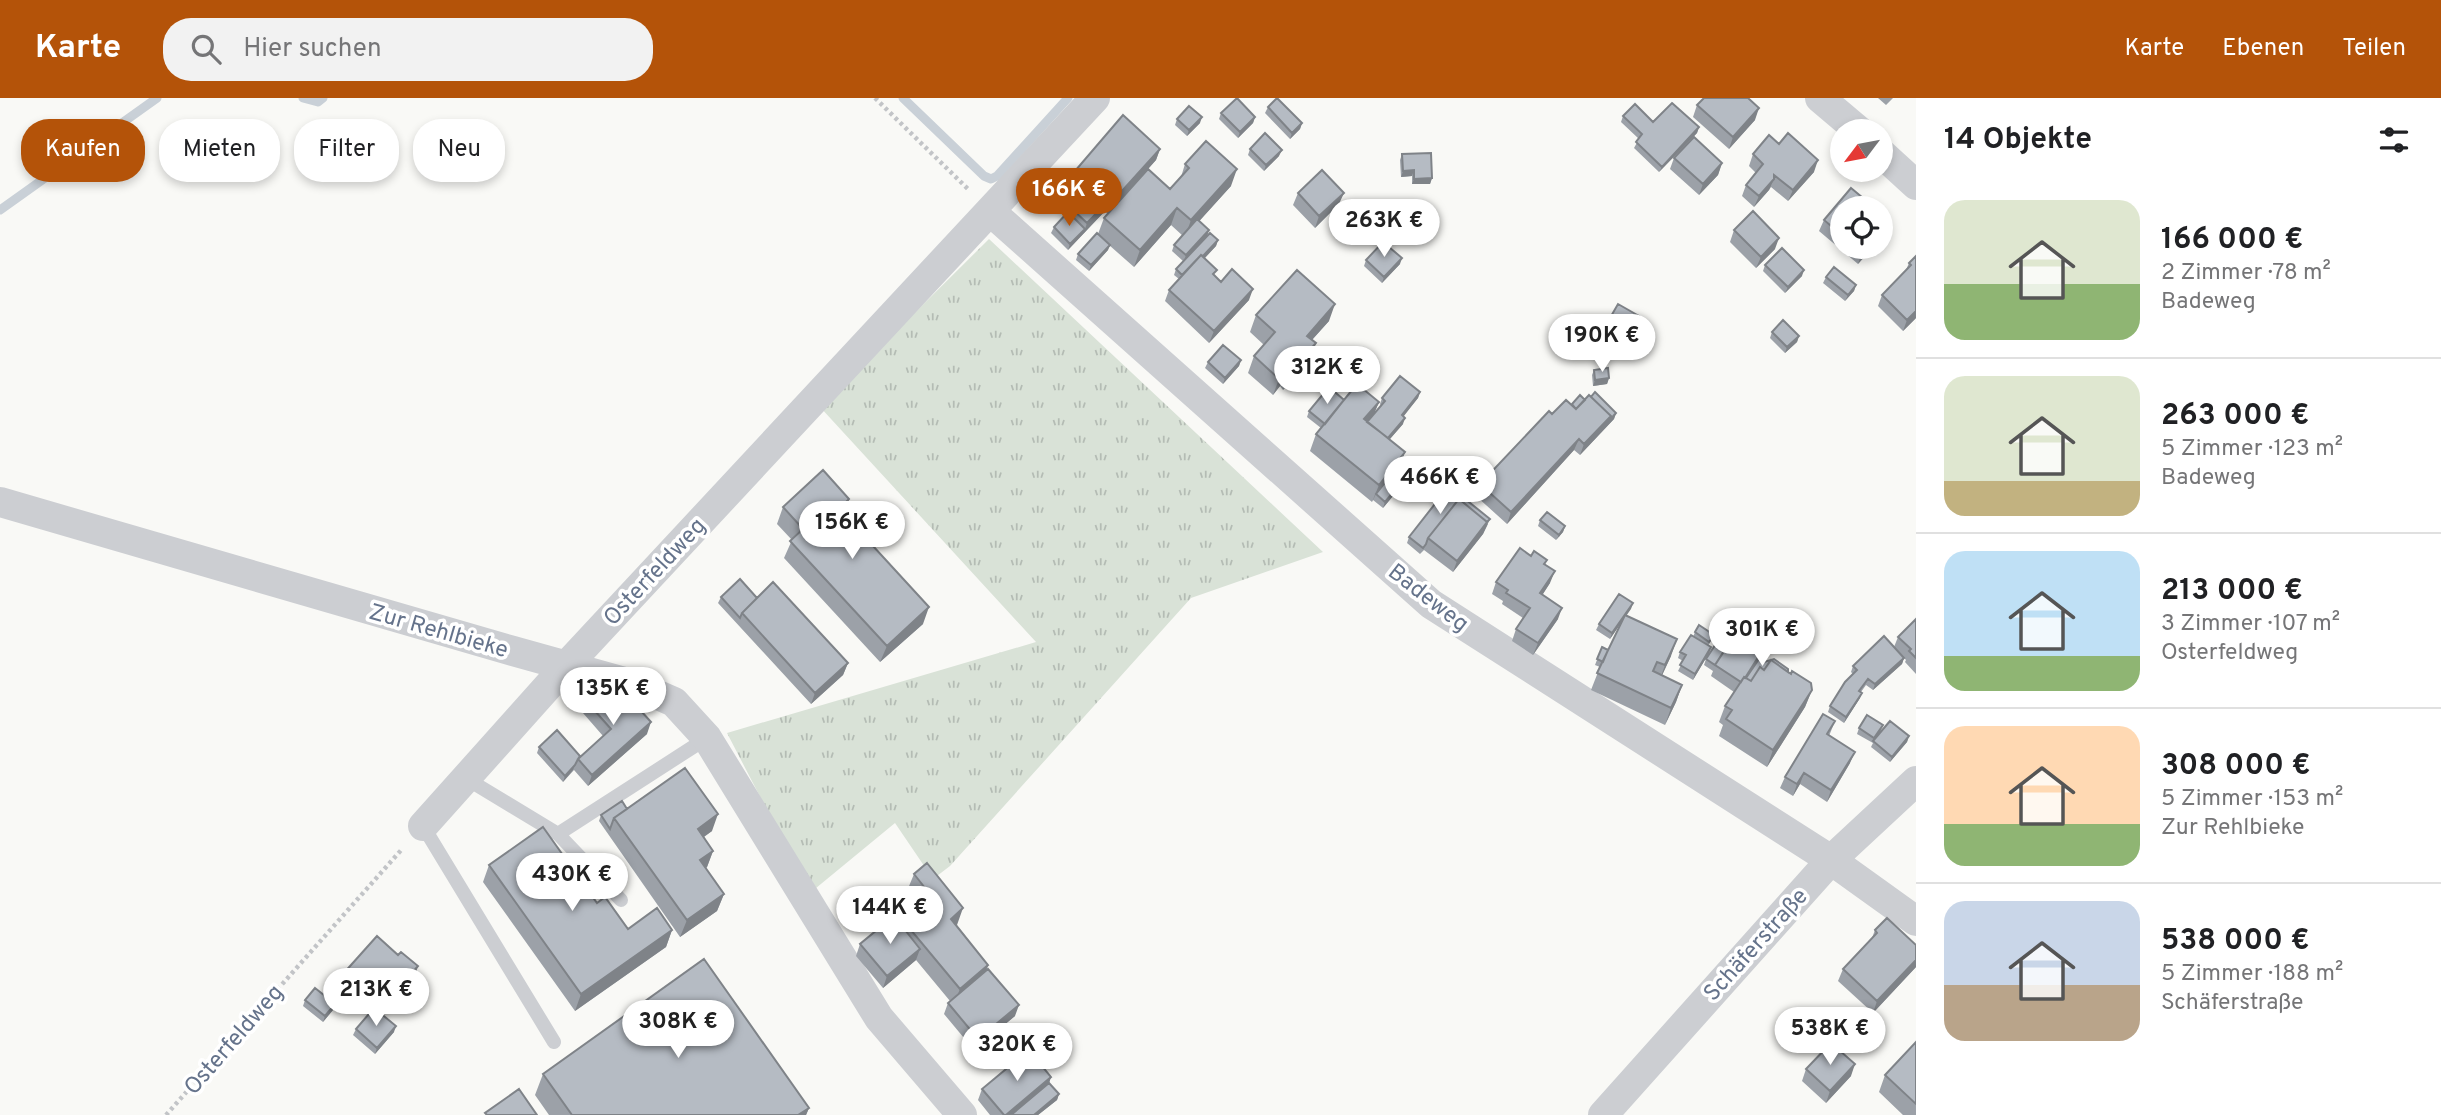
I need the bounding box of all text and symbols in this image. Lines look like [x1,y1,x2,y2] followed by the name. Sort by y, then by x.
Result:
[163,18,653,81] search box
[35,28,121,70] text: Karte
[187,30,225,68] icon: search
[243,33,382,66] text: Hier suchen
[2124,34,2184,64] text: Karte
[2222,34,2304,64] text: Ebenen
[2342,34,2406,64] text: Teilen
[21,119,145,182] chip: Kaufen
[159,119,280,182] chip: Mieten
[294,119,399,182] chip: Filter
[413,119,505,182] chip: Neu
[1830,119,1894,182] north arrow
[1830,119,1893,259] map controls
[2375,121,2413,159] icon: filters
[1944,122,2092,159] text: 14 Objekte
[1012,169,1126,228] pin: 166K €
[1032,176,1106,205] text: 166K €
[1830,196,1893,259] button: locate
[1327,200,1441,259] pin: 263K €
[1345,207,1423,236] text: 263K €
[2161,222,2303,259] text: 166 000 €
[2000,228,2084,312] icon: home
[2161,259,2331,288] text: 2 Zimmer · 78 m²
[2161,288,2256,317] text: Badeweg
[1545,314,1659,374] pin: 190K €
[1564,322,1640,351] text: 190K €
[1270,346,1384,406] pin: 312K €
[1290,354,1364,383] text: 312K €
[2161,398,2309,435] text: 263 000 €
[2000,404,2084,488] icon: home
[2161,435,2343,464] text: 5 Zimmer · 123 m²
[1383,456,1497,516] pin: 466K €
[1400,464,1480,493] text: 466K €
[2161,464,2256,493] text: Badeweg
[795,502,909,561] pin: 156K €
[815,509,889,538] text: 156K €
[598,513,713,633] street label: Osterfeldweg
[1381,558,1474,640] street label: Badeweg
[2161,573,2303,610] text: 213 000 €
[2000,579,2084,663] icon: home
[365,599,511,666] street label: Zur Rehlbieke
[1705,608,1819,668] pin: 301K €
[2161,610,2340,639] text: 3 Zimmer · 107 m²
[1725,616,1799,645] text: 301K €
[2161,639,2298,668] text: Osterfeldweg
[556,668,670,727] pin: 135K €
[576,675,650,704] text: 135K €
[2161,748,2311,785] text: 308 000 €
[2000,754,2084,838] icon: home
[2161,785,2343,814] text: 5 Zimmer · 153 m²
[2161,814,2304,843] text: Zur Rehlbieke
[515,854,629,913] pin: 430K €
[532,861,612,890] text: 430K €
[1698,883,1815,1008] street label: Schäferstraße
[833,886,947,946] pin: 144K €
[852,894,928,923] text: 144K €
[2161,923,2310,960] text: 538 000 €
[2000,929,2084,1013] icon: home
[2161,960,2343,989] text: 5 Zimmer · 188 m²
[319,968,433,1028] pin: 213K €
[339,976,413,1005] text: 213K €
[179,979,291,1102] street label: Osterfeldweg
[2161,989,2303,1018] text: Schäferstraße
[621,1000,735,1060] pin: 308K €
[1773,1007,1887,1067] pin: 538K €
[638,1008,718,1037] text: 308K €
[1791,1015,1869,1044] text: 538K €
[960,1024,1074,1083] pin: 320K €
[977,1031,1057,1060] text: 320K €

